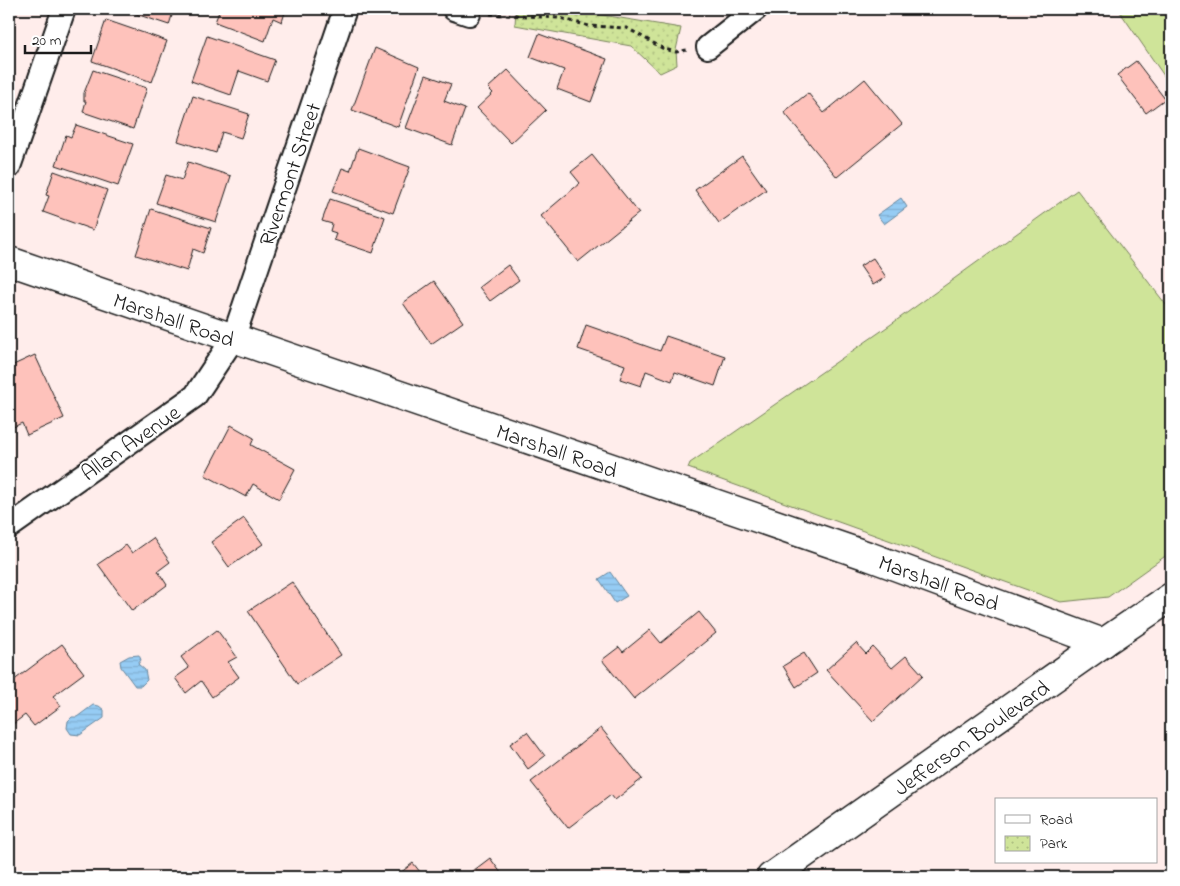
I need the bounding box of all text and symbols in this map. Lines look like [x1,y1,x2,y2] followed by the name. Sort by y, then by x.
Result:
[25,22,91,54] scale bar
[32,30,62,52] text: 20 m
[252,98,332,251] street label: Rivermont Street
[108,286,238,358] street label: Marshall Road
[75,398,188,491] street label: Allan Avenue
[491,417,621,489] street label: Marshall Road
[873,548,1003,621] street label: Marshall Road
[888,674,1057,805] street label: Jefferson Boulevard
[995,798,1158,864] legend
[1040,809,1073,831] text: Road
[1040,833,1068,855] text: Park

